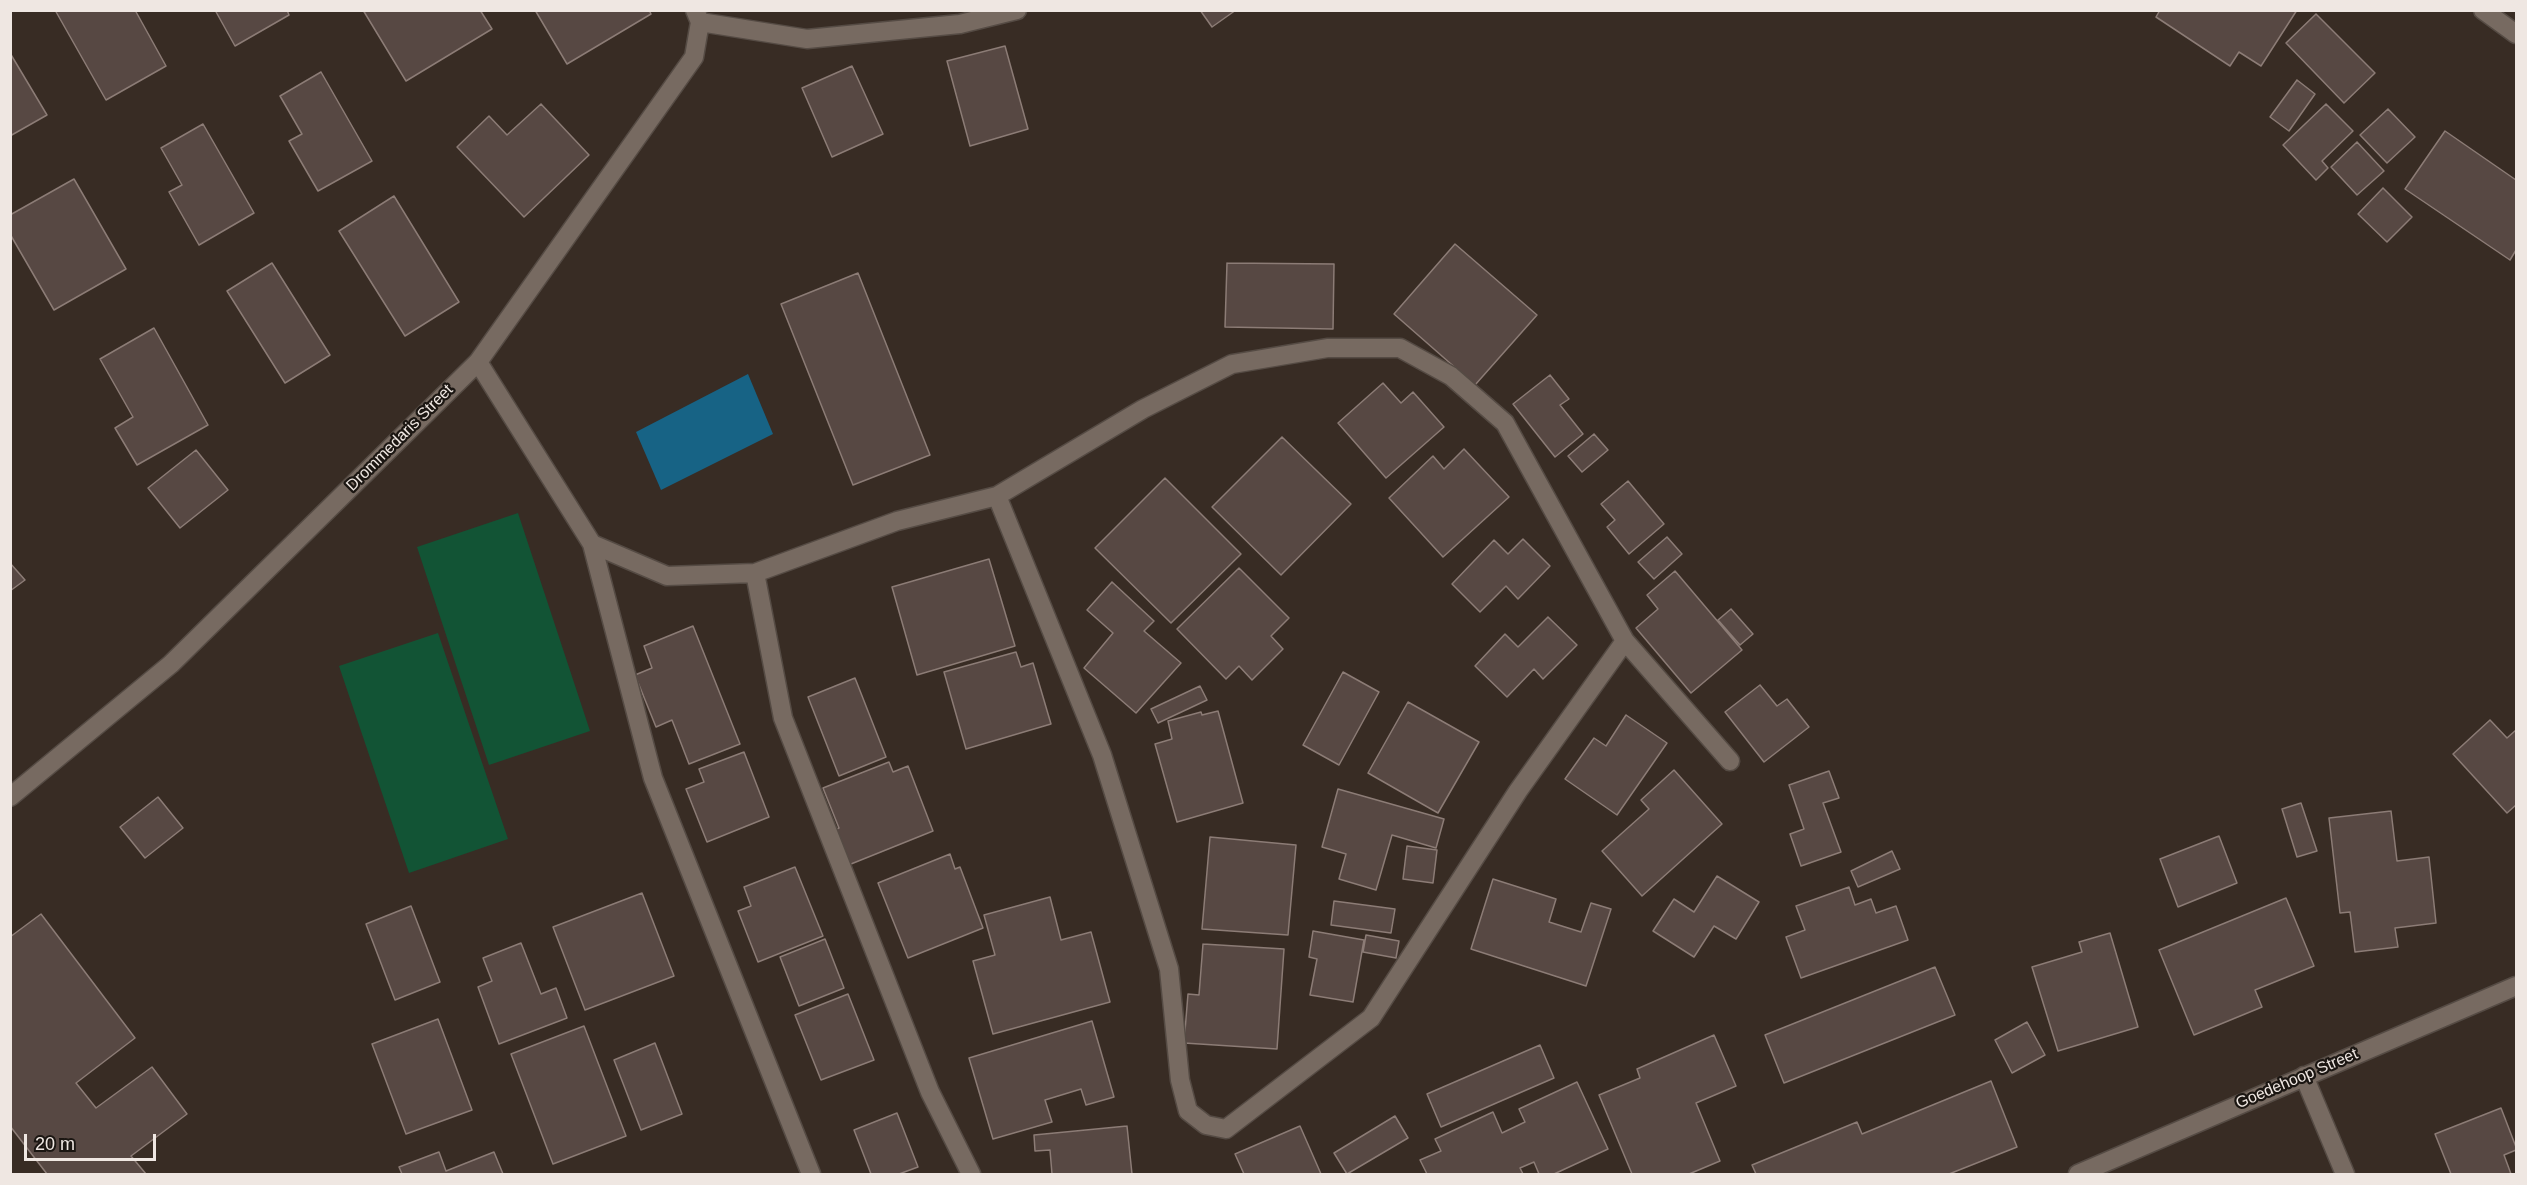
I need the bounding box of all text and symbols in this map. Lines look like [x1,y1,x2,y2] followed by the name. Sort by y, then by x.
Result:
[343,381,457,495] street label: Drommedaris Street
[2233,1045,2361,1113] street label: Goedehoop Street
[27,1122,159,1160] scale bar
[35,1134,75,1154] text: 20 m

